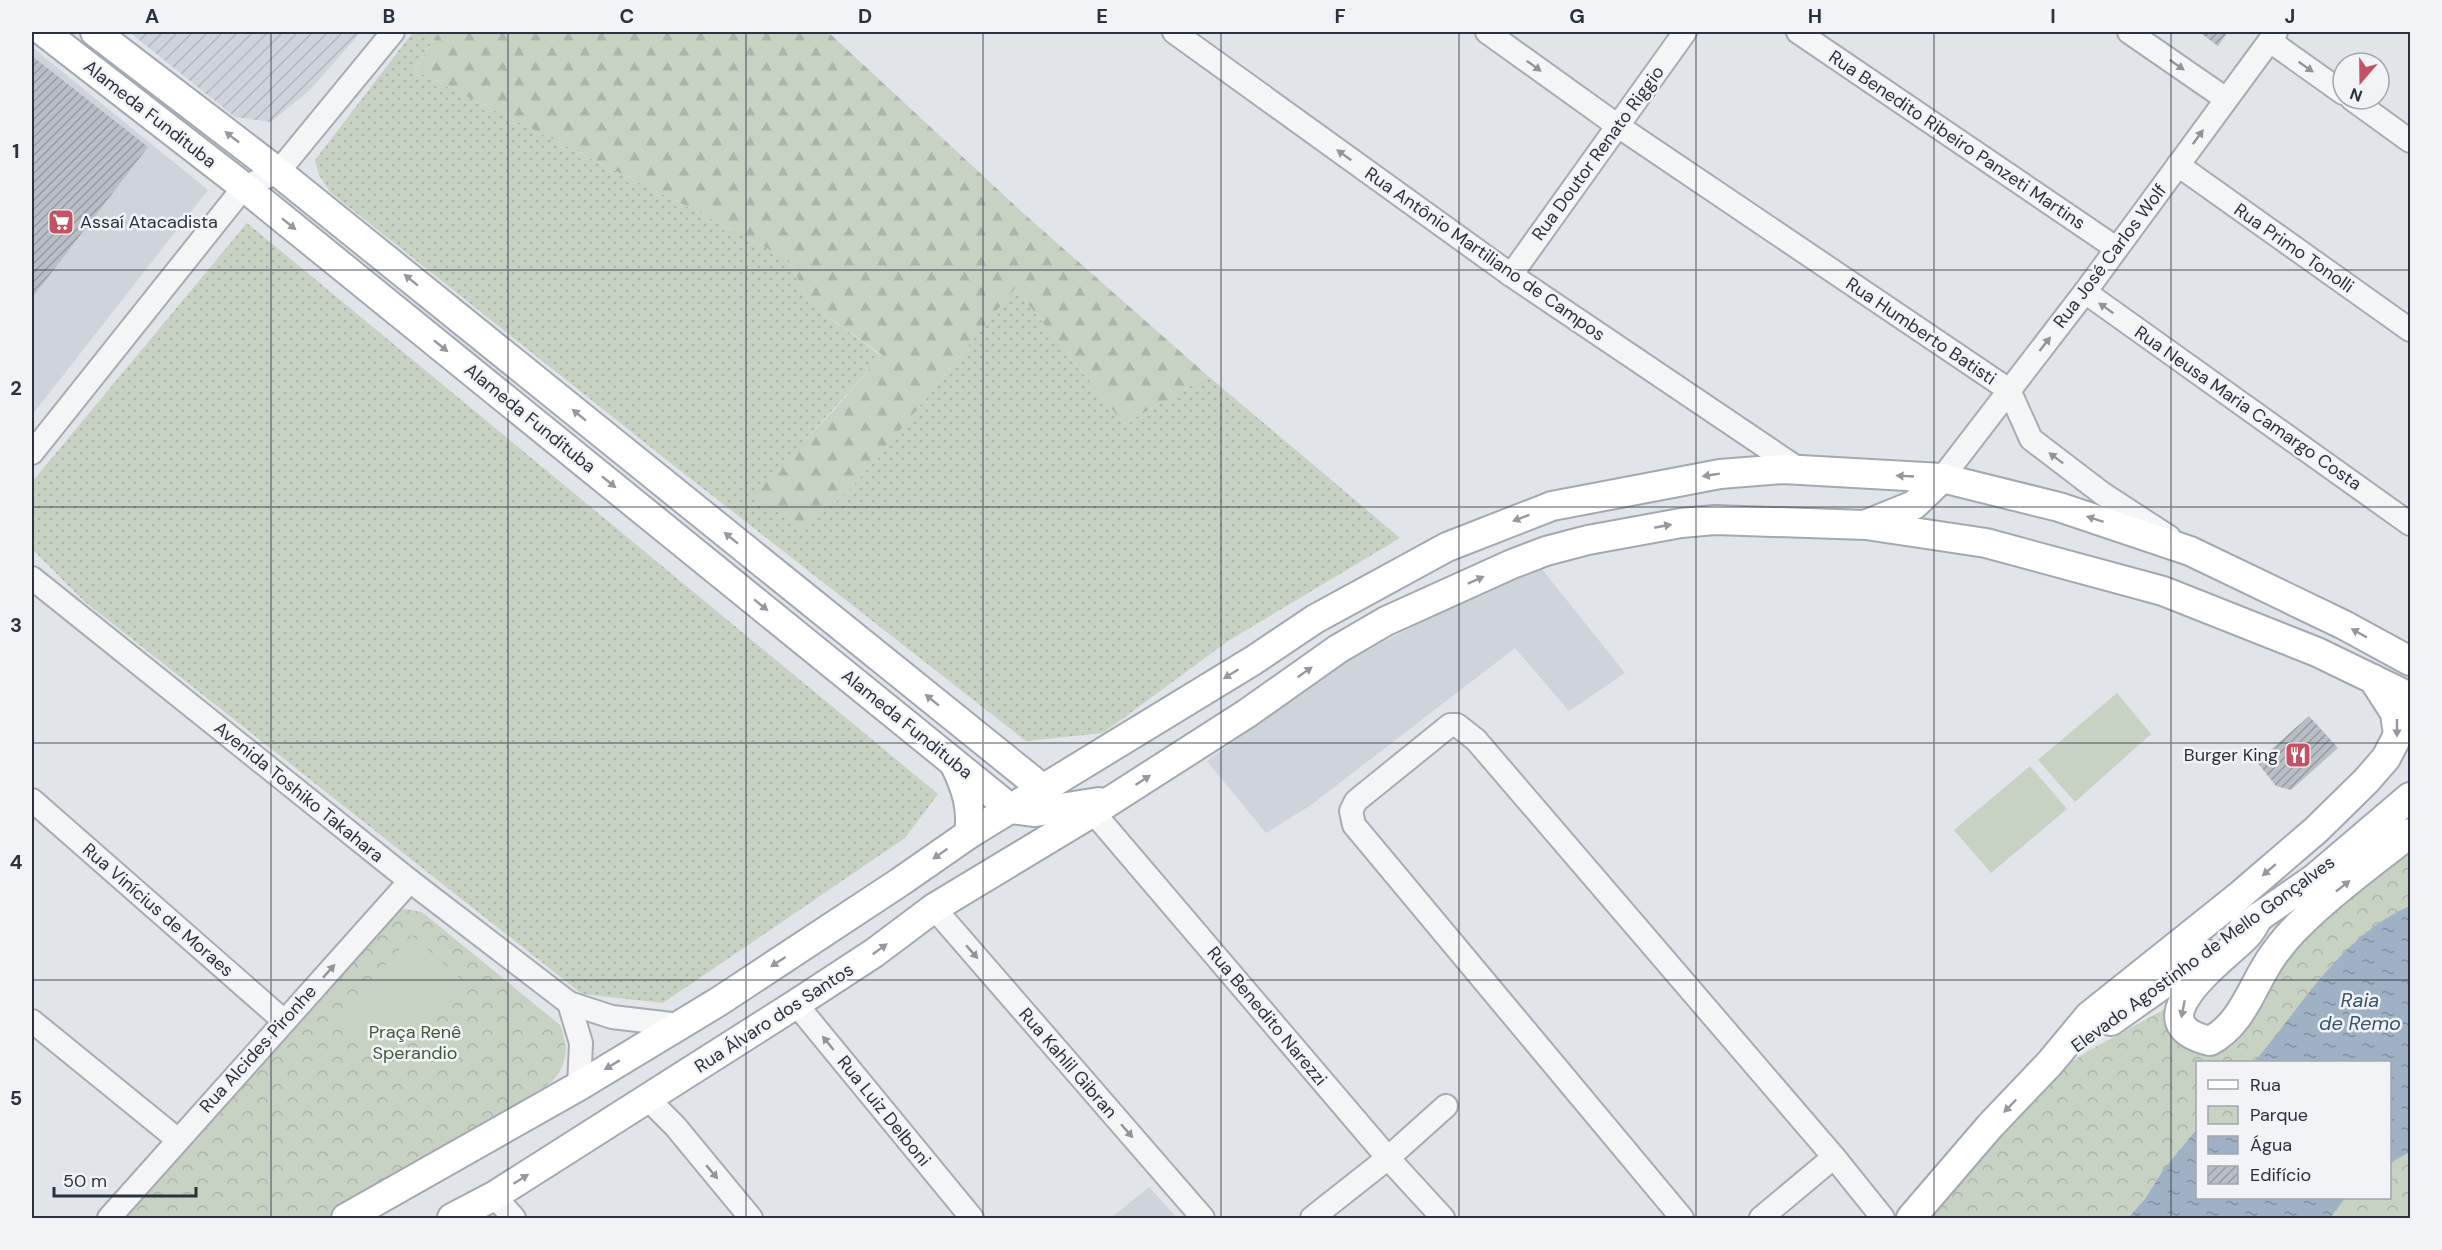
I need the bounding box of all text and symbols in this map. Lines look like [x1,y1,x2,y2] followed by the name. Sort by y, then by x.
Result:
[145,3,159,29] text: A
[383,3,395,29] text: B
[620,3,634,29] text: C
[858,3,872,29] text: D
[1096,3,1108,29] text: E
[1334,3,1346,29] text: F
[1569,3,1585,29] text: G
[1808,3,1822,29] text: H
[2050,3,2056,29] text: I
[2285,3,2295,29] text: J
[1824,45,2090,235] street label: Rua Benedito Ribeiro Panzeti Martins
[2331,51,2391,111] north arrow
[79,55,221,173] street label: Alameda Fundituba
[2169,59,2185,70] one-way arrow
[1526,60,1542,72] one-way arrow
[1526,61,1670,245] street label: Rua Doutor Renato Riggio
[2298,61,2314,73] one-way arrow
[2347,83,2365,106] text: N
[224,130,240,143] one-way arrow
[2192,130,2204,145] one-way arrow
[12,138,20,164] text: 1
[1337,149,1353,161] one-way arrow
[1360,161,1610,347] street label: Rua Antônio Martiliano de Campos
[2048,179,2172,333] street label: Rua José Carlos Wolf
[2229,198,2359,298] street label: Rua Primo Tonolli
[46,207,76,237] supermarket icon: Assaí Atacadista
[80,210,218,234] place label: Assaí Atacadista
[282,217,297,229] one-way arrow
[1841,272,2001,390] street label: Rua Humberto Batisti
[403,273,419,286] one-way arrow
[2099,302,2115,314] one-way arrow
[2130,320,2366,496] street label: Rua Neusa Maria Camargo Costa
[2038,336,2051,352] one-way arrow
[433,340,449,353] one-way arrow
[459,358,601,478] street label: Alameda Fundituba
[10,375,22,401] text: 2
[571,409,587,422] one-way arrow
[2048,452,2063,464] one-way arrow
[1701,471,1720,480] one-way arrow
[1896,472,1915,481] one-way arrow
[601,475,616,488] one-way arrow
[1512,514,1530,523] one-way arrow
[2085,514,2103,524] one-way arrow
[1653,521,1672,530] one-way arrow
[723,531,739,544] one-way arrow
[1468,576,1485,585] one-way arrow
[753,598,769,611] one-way arrow
[10,612,22,638] text: 3
[2350,628,2367,638] one-way arrow
[836,664,978,784] street label: Alameda Fundituba
[1297,667,1313,678] one-way arrow
[1223,669,1239,680] one-way arrow
[924,694,939,707] one-way arrow
[209,716,389,868] street label: Avenida Toshiko Takahara
[2392,719,2402,738] one-way arrow
[2283,740,2313,770] restaurant icon: Burger King
[2184,743,2278,767] place label: Burger King
[1134,775,1151,786] one-way arrow
[77,838,239,982] street label: Rua Vinícius de Moraes
[932,848,948,859] one-way arrow
[10,849,23,875] text: 4
[2066,850,2340,1058] street label: Elevado Agostinho de Mello Gonçalves
[2262,863,2277,876] one-way arrow
[2336,880,2351,892] one-way arrow
[1202,941,1332,1091] street label: Rua Benedito Narezzi
[871,943,887,955] one-way arrow
[965,944,978,959] one-way arrow
[770,956,786,967] one-way arrow
[690,958,858,1078] street label: Rua Álvaro dos Santos
[322,963,336,978] one-way arrow
[194,980,322,1118] street label: Rua Alcides Pironhe
[2319,987,2401,1036] water label: Raia de Remo
[2178,999,2187,1018] one-way arrow
[1013,1003,1123,1123] street label: Rua Kahlil Gibran
[369,1020,461,1065] park label: Praça Renê Sperandio
[823,1036,835,1051] one-way arrow
[832,1051,936,1171] street label: Rua Luiz Delboni
[604,1060,620,1071] one-way arrow
[2196,1061,2391,1199] legend
[2250,1073,2281,1097] text: Rua
[10,1085,22,1111] text: 5
[2003,1098,2017,1112] one-way arrow
[2250,1103,2308,1127] text: Parque
[1120,1124,1134,1139] one-way arrow
[2250,1133,2292,1157] text: Água
[54,1160,196,1198] scale bar
[2250,1163,2311,1187] text: Edifício
[705,1164,718,1179] one-way arrow
[63,1169,107,1193] text: 50 m
[513,1174,529,1185] one-way arrow

